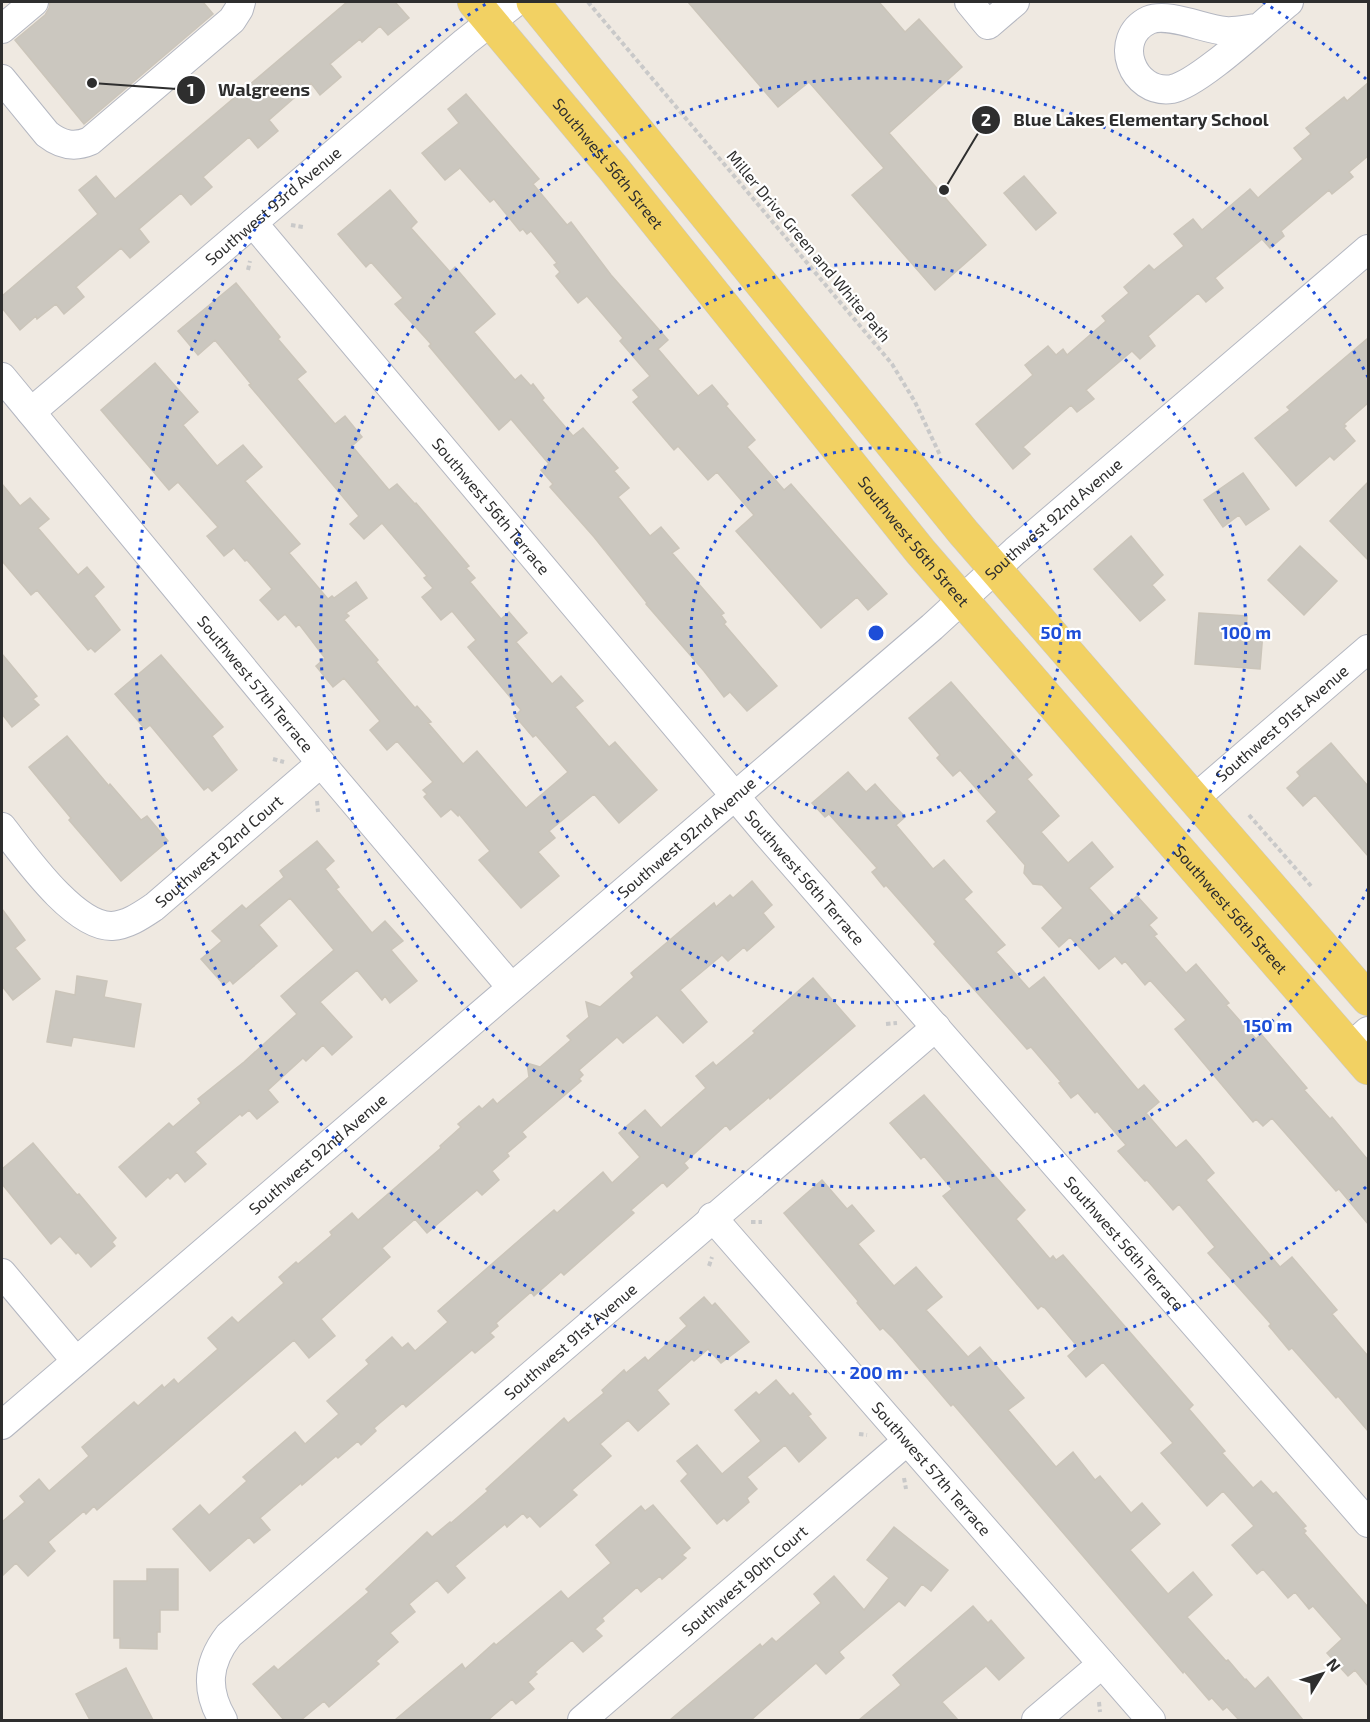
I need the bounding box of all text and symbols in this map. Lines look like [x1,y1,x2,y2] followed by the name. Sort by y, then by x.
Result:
[176,72,322,108] callout: Walgreens
[187,78,195,100] text: 1
[218,78,310,100] text: Walgreens
[549,94,668,232] street label: Southwest 56th Street
[971,102,1281,138] callout: Blue Lakes Elementary School
[981,108,991,130] text: 2
[1013,108,1269,130] text: Blue Lakes Elementary School
[201,142,344,268] street label: Southwest 93rd Avenue
[724,146,895,345] street label: Miller Drive Green and White Path
[429,434,554,578] street label: Southwest 56th Terrace
[980,454,1126,583] street label: Southwest 92nd Avenue
[855,472,974,610] street label: Southwest 56th Street
[194,611,318,756] street label: Southwest 57th Terrace
[1040,621,1082,643] text: 50 m
[1221,621,1271,643] text: 100 m
[866,623,886,643] centre of rings
[1211,661,1352,785] street label: Southwest 91st Avenue
[613,773,759,902] street label: Southwest 92nd Avenue
[151,791,286,911] street label: Southwest 92nd Court
[742,806,869,948] street label: Southwest 56th Terrace
[1171,841,1292,977] street label: Southwest 56th Street
[1244,1014,1292,1036] text: 150 m
[245,1089,390,1218] street label: Southwest 92nd Avenue
[1061,1172,1189,1315] street label: Southwest 56th Terrace
[500,1279,640,1403] street label: Southwest 91st Avenue
[850,1361,902,1383] text: 200 m
[868,1397,996,1539] street label: Southwest 57th Terrace
[677,1521,811,1639] street label: Southwest 90th Court
[1292,1644,1352,1704] north arrow
[1323,1654,1345,1675] text: N

